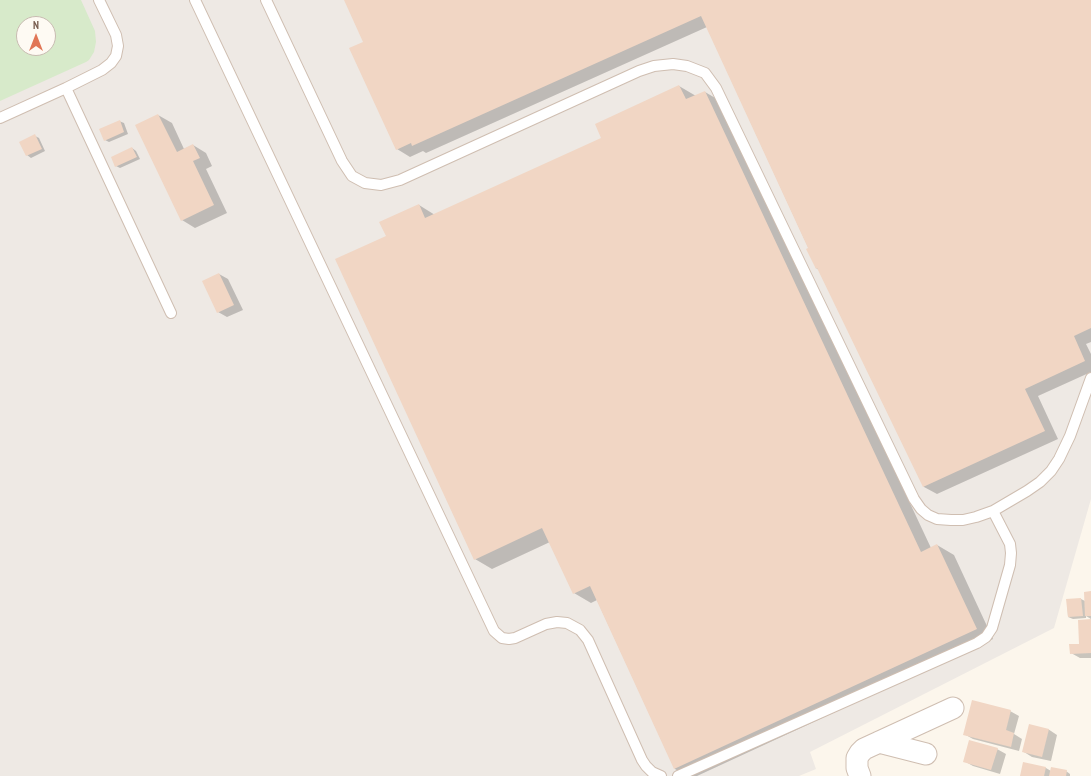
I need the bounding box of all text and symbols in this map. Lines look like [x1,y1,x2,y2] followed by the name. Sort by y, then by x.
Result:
[16,16,56,56] north arrow
[33,18,39,32] text: N

